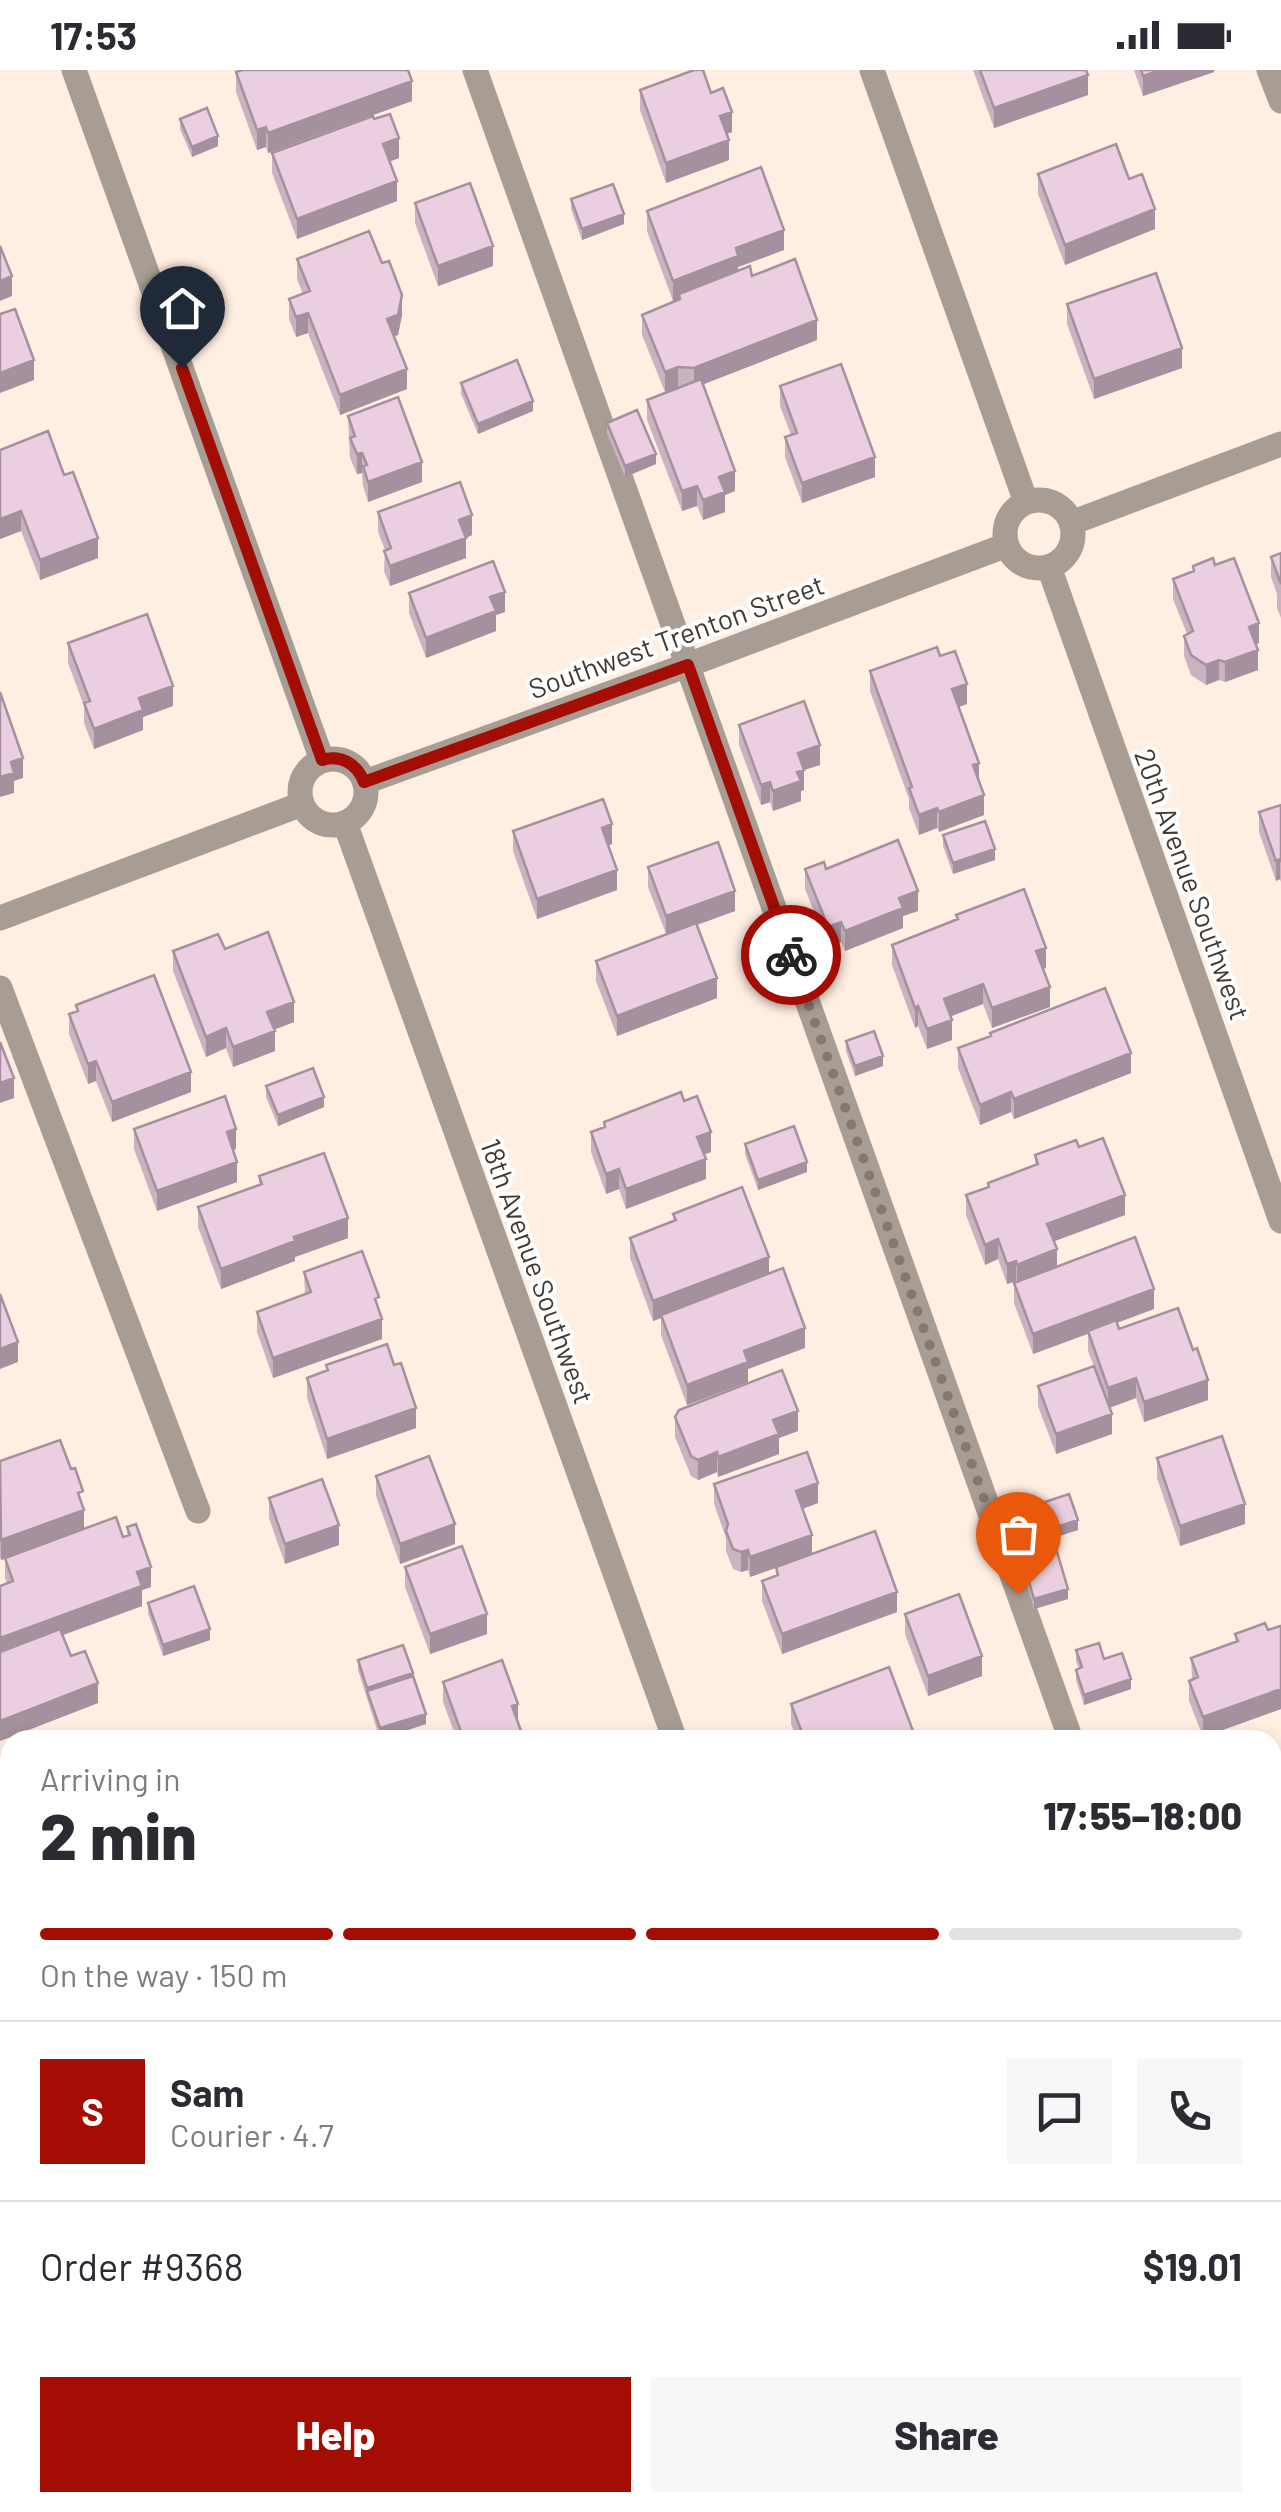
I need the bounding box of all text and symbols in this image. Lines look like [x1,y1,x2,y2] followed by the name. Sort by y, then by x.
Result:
[50,12,137,58] text: 17:53
[140,266,225,369] pin
[155,281,210,336] icon: home
[524,567,828,705] street label: Southwest Trenton Street
[1128,744,1258,1024] street label: 20th Avenue Southwest
[741,905,841,1005] courier
[764,928,819,983] icon: bike
[474,1134,602,1408] street label: 18th Avenue Southwest
[976,1492,1061,1595] pin
[991,1507,1046,1562] icon: bag
[40,1759,180,1797] text: Arriving in
[1043,1792,1242,1838] text: 17:55–18:00
[40,1795,197,1873] text: 2 min
[40,1955,287,1993] text: On the way · 150 m
[1007,2059,1112,2164] button: chat
[1137,2059,1242,2164] button: phone
[170,2069,244,2115] text: Sam
[81,2088,104,2134] text: S
[170,2115,334,2153] text: Courier · 4.7
[40,2243,244,2289] text: Order #9368
[1143,2243,1242,2289] text: $19.01
[40,2377,631,2492] button: Help
[651,2377,1242,2492] button: Share

